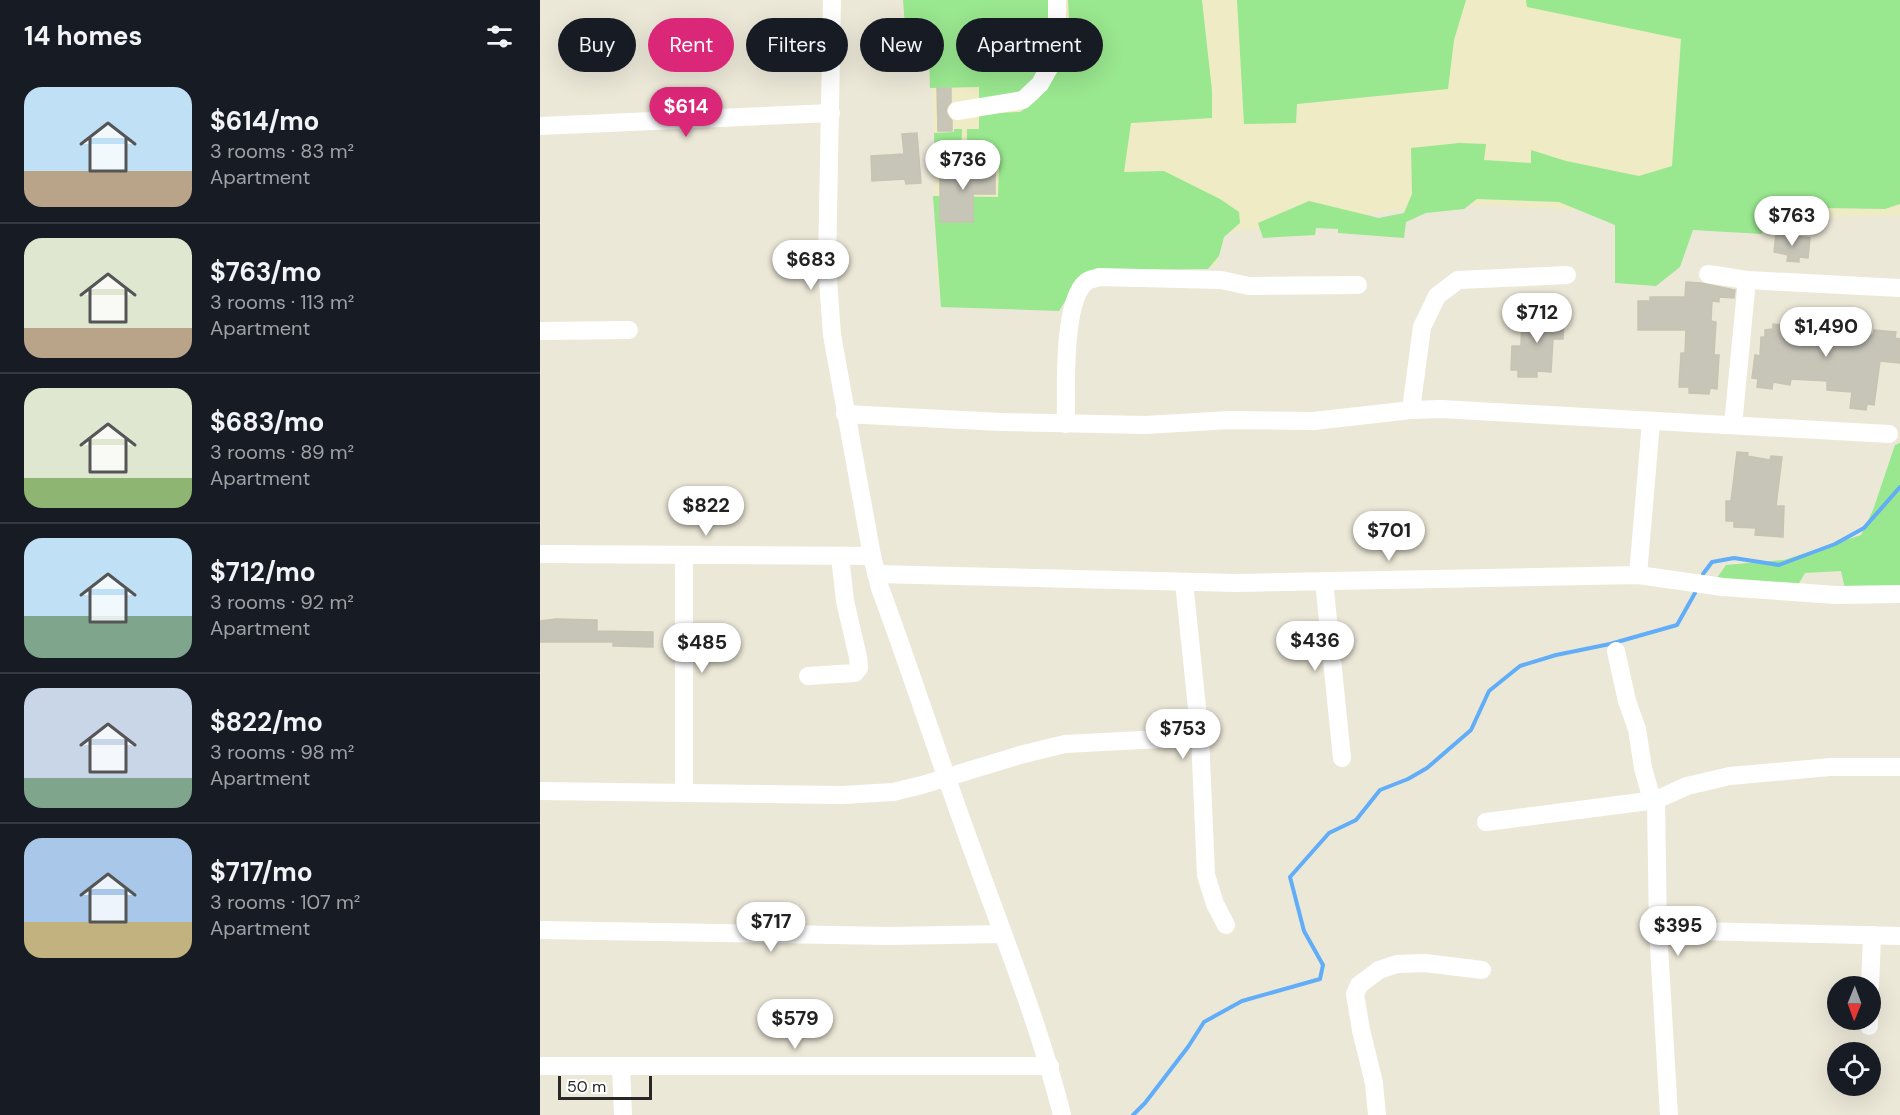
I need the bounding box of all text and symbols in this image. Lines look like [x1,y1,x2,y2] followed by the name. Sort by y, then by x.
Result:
[558,18,636,72] chip: Buy
[648,18,734,72] chip: Rent
[746,18,848,72] chip: Filters
[860,18,944,72] chip: New
[956,18,1103,72] chip: Apartment
[24,19,142,53] text: 14 homes
[483,20,516,53] icon: filters
[650,87,722,138] pin: $614
[663,93,709,119] text: $614
[210,104,319,138] text: $614/mo
[72,111,144,183] icon: home
[210,138,354,164] text: 3 rooms · 83 m²
[927,140,999,191] pin: $736
[939,146,987,172] text: $736
[210,164,310,190] text: Apartment
[1756,196,1828,247] pin: $763
[1768,202,1816,228] text: $763
[775,240,847,291] pin: $683
[786,246,836,272] text: $683
[210,255,322,289] text: $763/mo
[72,262,144,334] icon: home
[210,289,354,315] text: 3 rooms · 113 m²
[1501,293,1573,344] pin: $712
[1516,299,1558,325] text: $712
[1777,307,1875,358] pin: $1,490
[1794,313,1858,339] text: $1,490
[210,315,310,341] text: Apartment
[210,405,324,439] text: $683/mo
[72,412,144,484] icon: home
[210,439,354,465] text: 3 rooms · 89 m²
[210,465,310,491] text: Apartment
[670,486,742,537] pin: $822
[682,492,730,518] text: $822
[1353,511,1425,562] pin: $701
[1367,517,1411,543] text: $701
[210,555,316,589] text: $712/mo
[72,562,144,634] icon: home
[210,589,354,615] text: 3 rooms · 92 m²
[210,615,310,641] text: Apartment
[1279,621,1351,672] pin: $436
[666,623,738,674] pin: $485
[1290,627,1340,653] text: $436
[677,629,727,655] text: $485
[210,705,323,739] text: $822/mo
[1147,709,1219,760] pin: $753
[72,712,144,784] icon: home
[1160,715,1206,741] text: $753
[210,739,354,765] text: 3 rooms · 98 m²
[210,765,310,791] text: Apartment
[210,855,313,889] text: $717/mo
[72,862,144,934] icon: home
[210,889,360,915] text: 3 rooms · 107 m²
[735,902,807,953] pin: $717
[1642,906,1714,957] pin: $395
[750,908,792,934] text: $717
[1654,912,1702,938] text: $395
[210,915,310,941] text: Apartment
[1827,976,1881,1030] north arrow
[1827,976,1881,1096] map controls
[759,999,831,1050] pin: $579
[771,1005,819,1031] text: $579
[1827,1042,1881,1096] button: locate
[558,1073,652,1100] scale bar
[567,1076,606,1097] text: 50 m

